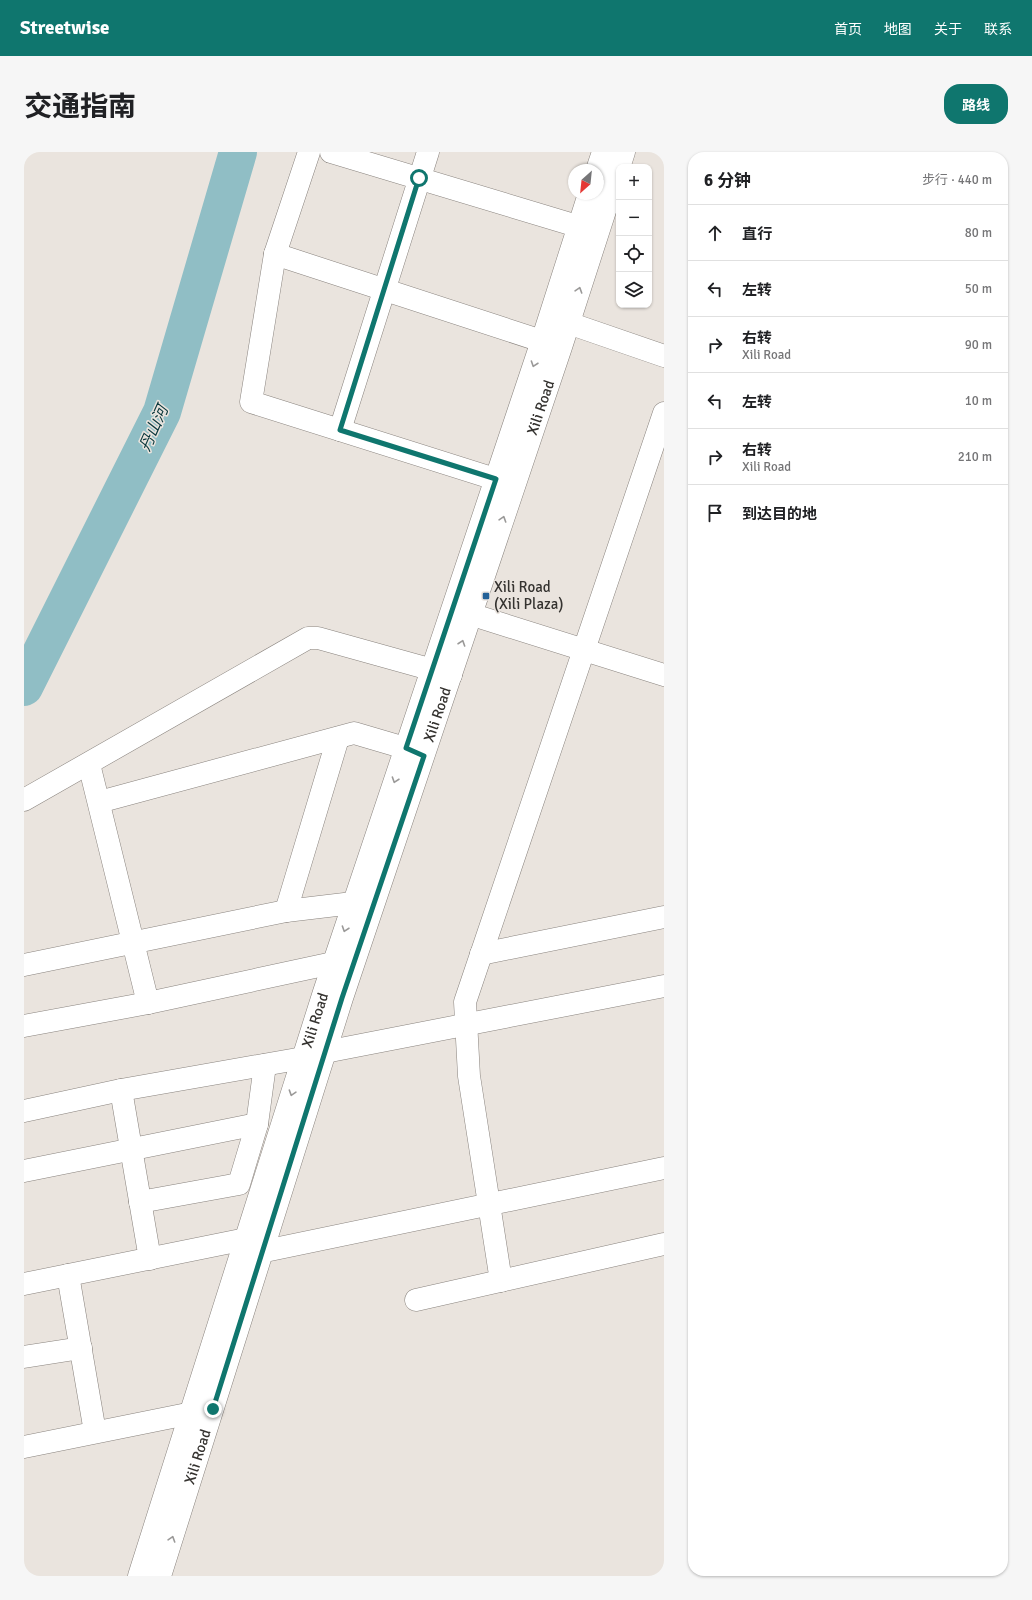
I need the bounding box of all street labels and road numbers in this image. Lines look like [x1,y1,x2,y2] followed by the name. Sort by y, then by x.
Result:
[523,378,558,437] street label: Xili Road
[420,685,455,744] street label: Xili Road
[298,990,332,1050] street label: Xili Road
[180,1427,215,1487] street label: Xili Road

